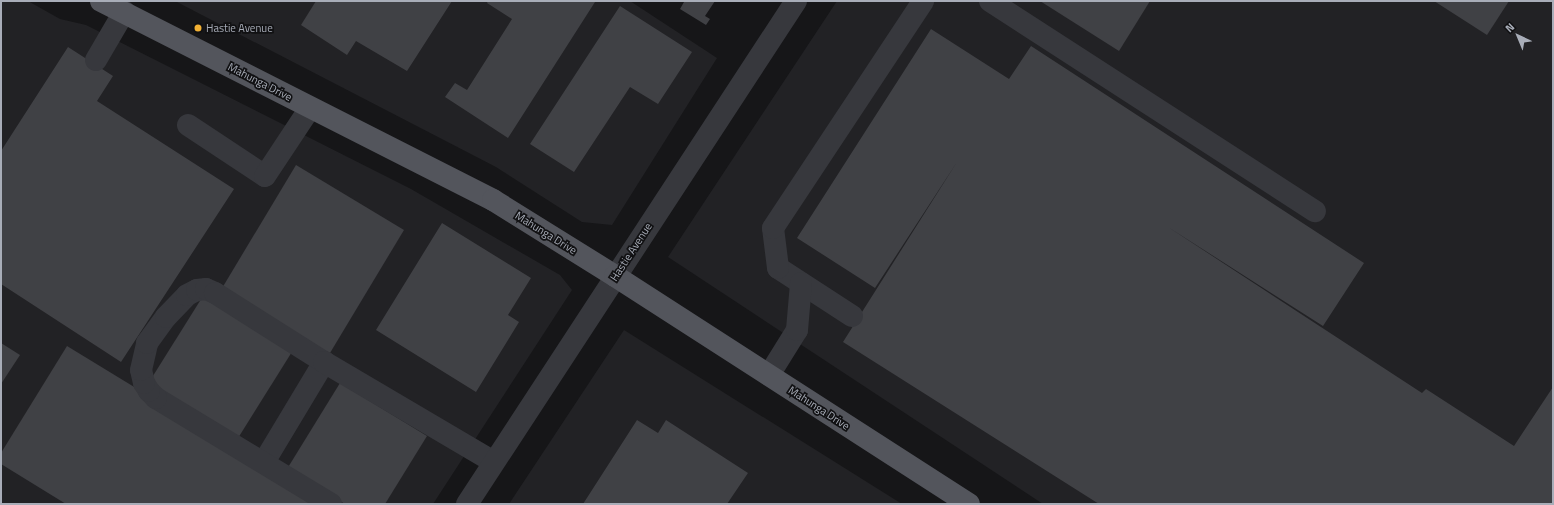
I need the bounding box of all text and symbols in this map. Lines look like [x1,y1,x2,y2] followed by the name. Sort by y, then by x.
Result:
[1498,16,1538,56] north arrow
[1501,19,1518,36] text: N
[206,21,273,35] place label: Hastie Avenue
[193,23,203,33] marker: Hastie Avenue
[226,60,294,104] street label: Mahunga Drive
[513,209,579,257] street label: Mahunga Drive
[607,220,655,284] street label: Hastie Avenue
[786,383,852,433] street label: Mahunga Drive

